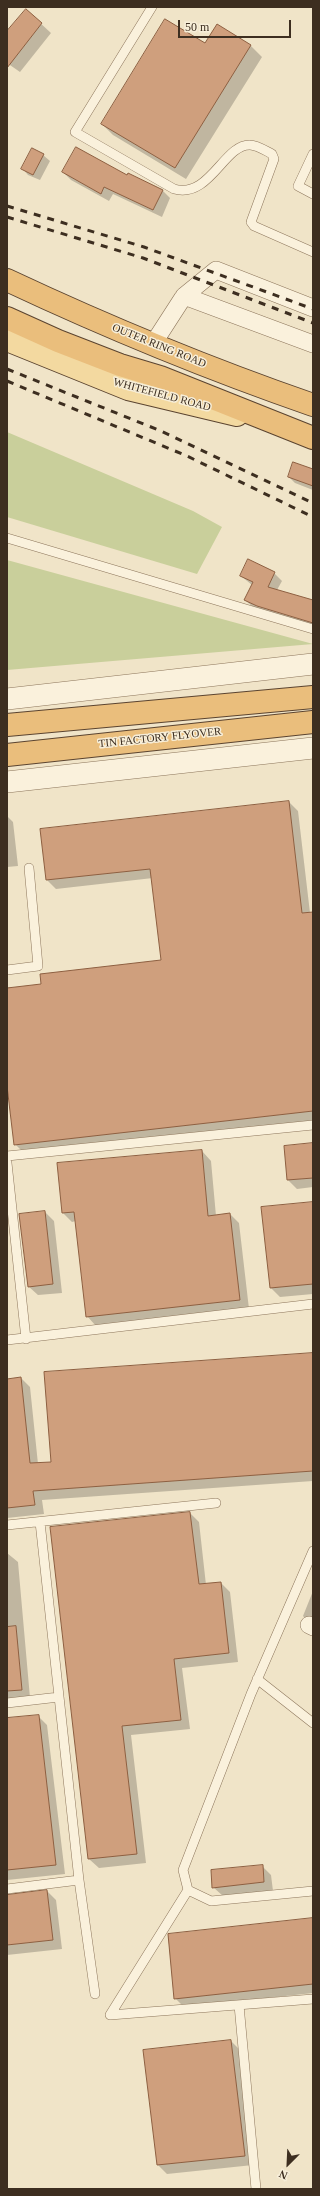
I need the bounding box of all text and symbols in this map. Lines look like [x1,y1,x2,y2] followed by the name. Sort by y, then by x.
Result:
[180,12,293,38] scale bar
[185,20,209,34] text: 50 m
[110,321,208,371] street label: OUTER RING ROAD
[112,376,212,414] street label: WHITEFIELD ROAD
[98,725,222,751] street label: TIN FACTORY FLYOVER
[268,2144,308,2184] north arrow
[277,2168,289,2182] text: N

